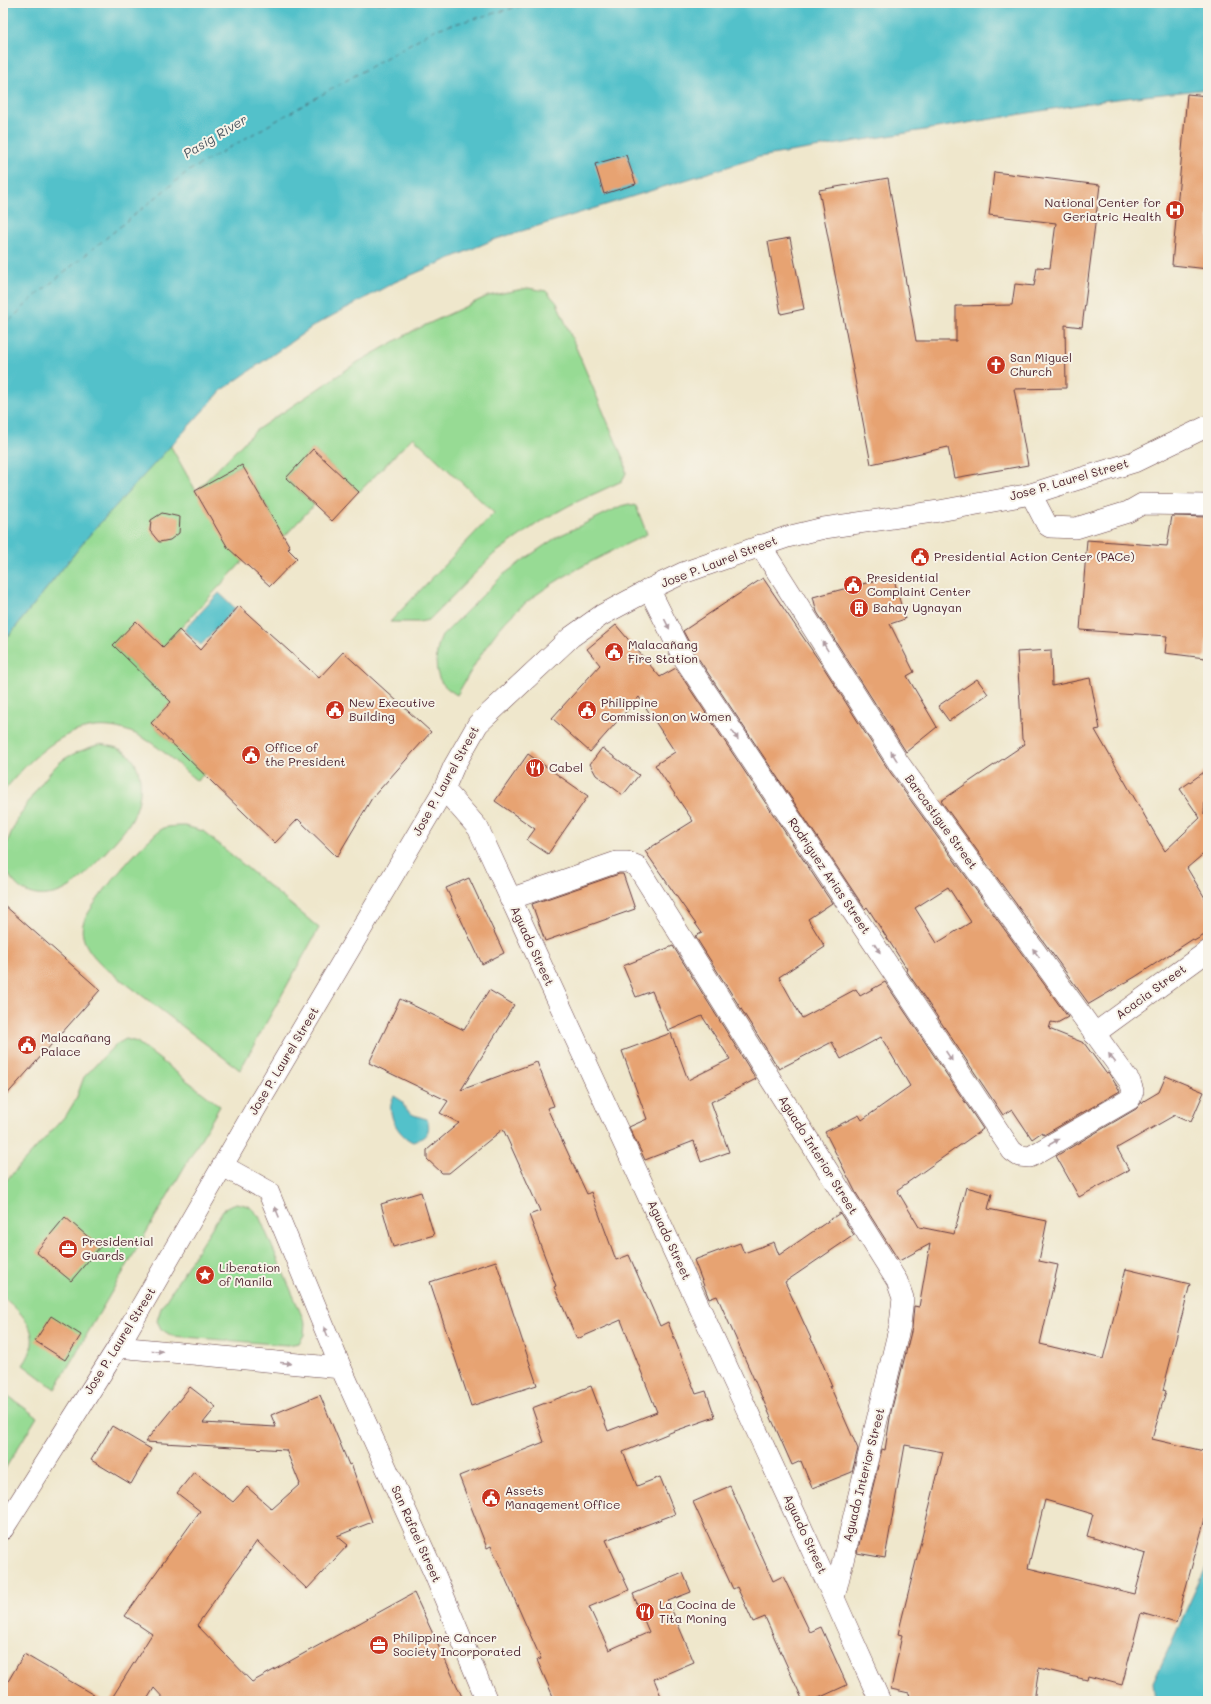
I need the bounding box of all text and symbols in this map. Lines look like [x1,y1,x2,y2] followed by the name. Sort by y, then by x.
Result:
[180,110,250,161] water label: Pasig River
[1045,194,1161,224] place label: National Center for Geriatric Health
[1164,199,1186,221] hospital icon: National Center for Geriatric Health
[1010,349,1072,379] place label: San Miguel Church
[985,354,1007,376] church icon: San Miguel Church
[1007,454,1130,504] street label: Jose P. Laurel Street
[658,532,779,591] street label: Jose P. Laurel Street
[909,546,931,568] public building icon: Presidential Action Center (PACe)
[934,548,1135,564] place label: Presidential Action Center (PACe)
[867,569,971,599] place label: Presidential Complaint Center
[842,574,864,596] public building icon: Presidential Complaint Center
[848,597,870,619] building icon: Bahay Ugnayan
[873,599,962,615] place label: Bahay Ugnayan
[663,619,670,630] one-way arrow
[628,636,698,666] place label: Malacañang Fire Station
[822,640,829,652] one-way arrow
[603,641,625,663] public building icon: Malacañang Fire Station
[349,694,435,724] place label: New Executive Building
[601,694,731,724] place label: Philippine Commission on Women
[324,699,346,721] public building icon: New Executive Building
[576,699,598,721] public building icon: Philippine Commission on Women
[408,723,482,838] street label: Jose P. Laurel Street
[731,730,739,740] one-way arrow
[265,739,346,769] place label: Office of the President
[240,744,262,766] public building icon: Office of the President
[891,751,898,762] one-way arrow
[524,757,546,779] restaurant icon: Cabel
[549,759,583,775] place label: Cabel
[902,771,982,872] street label: Barcastigue Street
[785,814,875,937] street label: Rodriguez Arias Street
[507,903,558,988] street label: Aguado Street
[873,943,881,953] one-way arrow
[1032,947,1040,958] one-way arrow
[1112,960,1189,1022] street label: Acacia Street
[245,1004,322,1117] street label: Jose P. Laurel Street
[41,1029,111,1059] place label: Malacañang Palace
[16,1034,38,1056] public building icon: Malacañang Palace
[945,1051,953,1061] one-way arrow
[1108,1053,1116,1063] one-way arrow
[776,1092,862,1217] street label: Aguado Interior Street
[1049,1139,1060,1146] one-way arrow
[644,1197,695,1282] street label: Aguado Street
[273,1206,279,1218] one-way arrow
[82,1233,153,1263] place label: Presidential Guards
[57,1238,79,1260] office icon: Presidential Guards
[219,1259,280,1289] place label: Liberation of Manila
[194,1264,216,1286] place icon: Liberation of Manila
[80,1284,159,1397] street label: Jose P. Laurel Street
[323,1326,329,1338] one-way arrow
[151,1348,163,1354] one-way arrow
[280,1360,292,1367] one-way arrow
[839,1406,887,1543] street label: Aguado Interior Street
[505,1482,620,1512] place label: Assets Management Office
[388,1483,445,1585] street label: San Rafael Street
[480,1487,502,1509] public building icon: Assets Management Office
[780,1491,831,1576] street label: Aguado Street
[659,1596,736,1626] place label: La Cocina de Tita Moning
[634,1601,656,1623] restaurant icon: La Cocina de Tita Moning
[393,1629,521,1659] place label: Philippine Cancer Society Incorporated
[368,1634,390,1656] office icon: Philippine Cancer Society Incorporated

